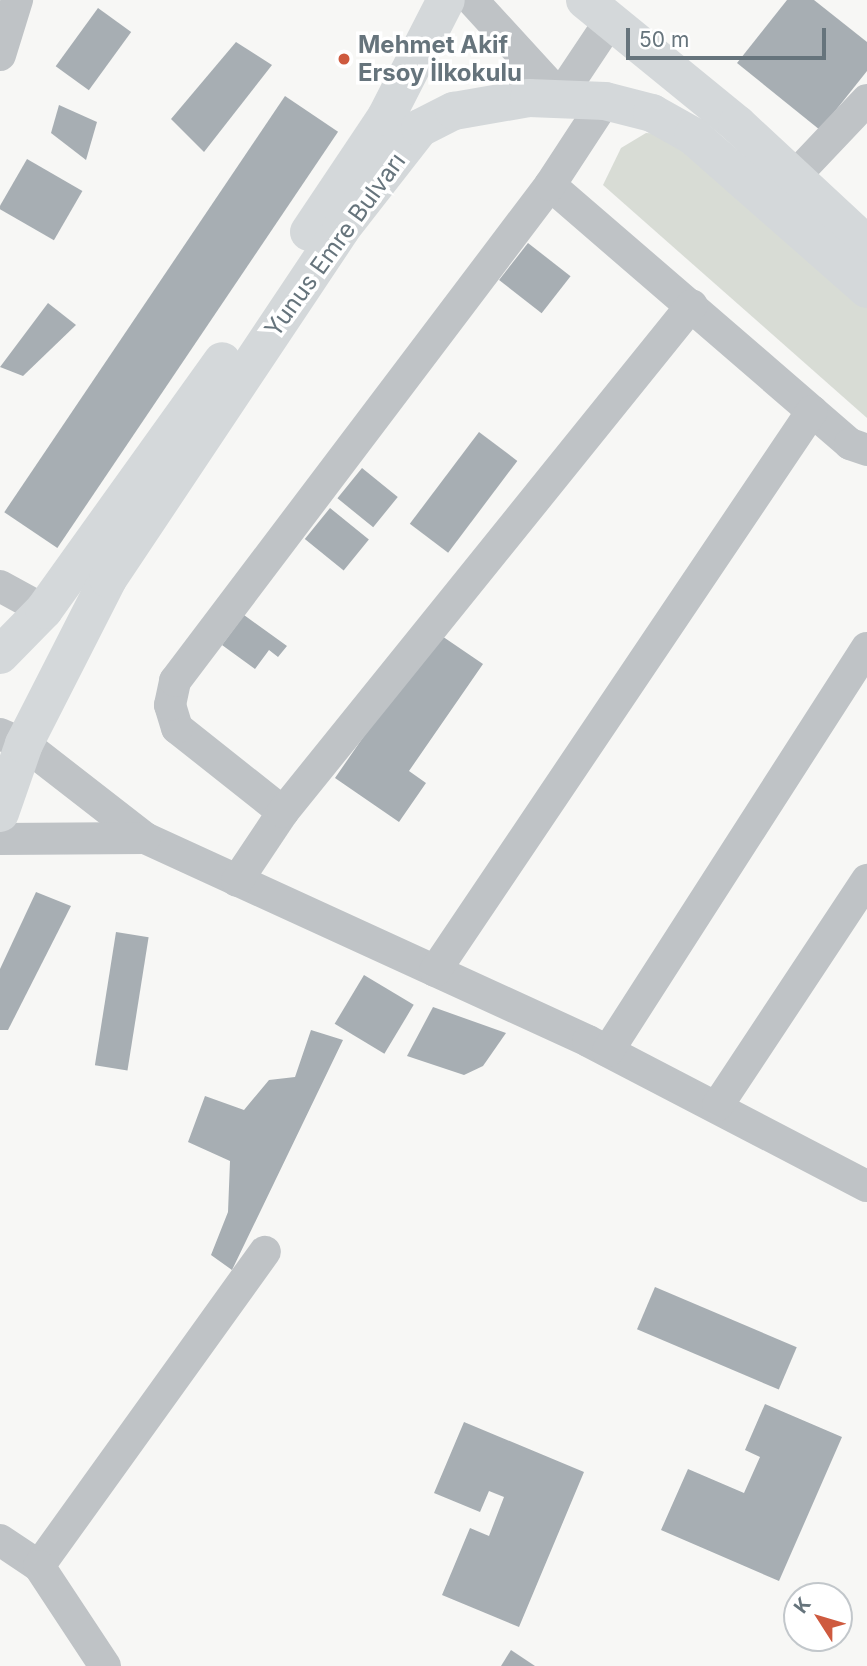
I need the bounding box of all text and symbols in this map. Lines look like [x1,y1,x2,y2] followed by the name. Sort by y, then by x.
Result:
[629,14,828,58] scale bar
[639,27,689,52] text: 50 m
[358,31,522,87] place label: Mehmet Akif Ersoy İlkokulu
[336,51,352,67] marker: Mehmet Akif Ersoy İlkokulu
[259,148,411,342] street label: Yunus Emre Bulvarı
[783,1582,853,1652] north arrow
[789,1593,816,1618] text: K

